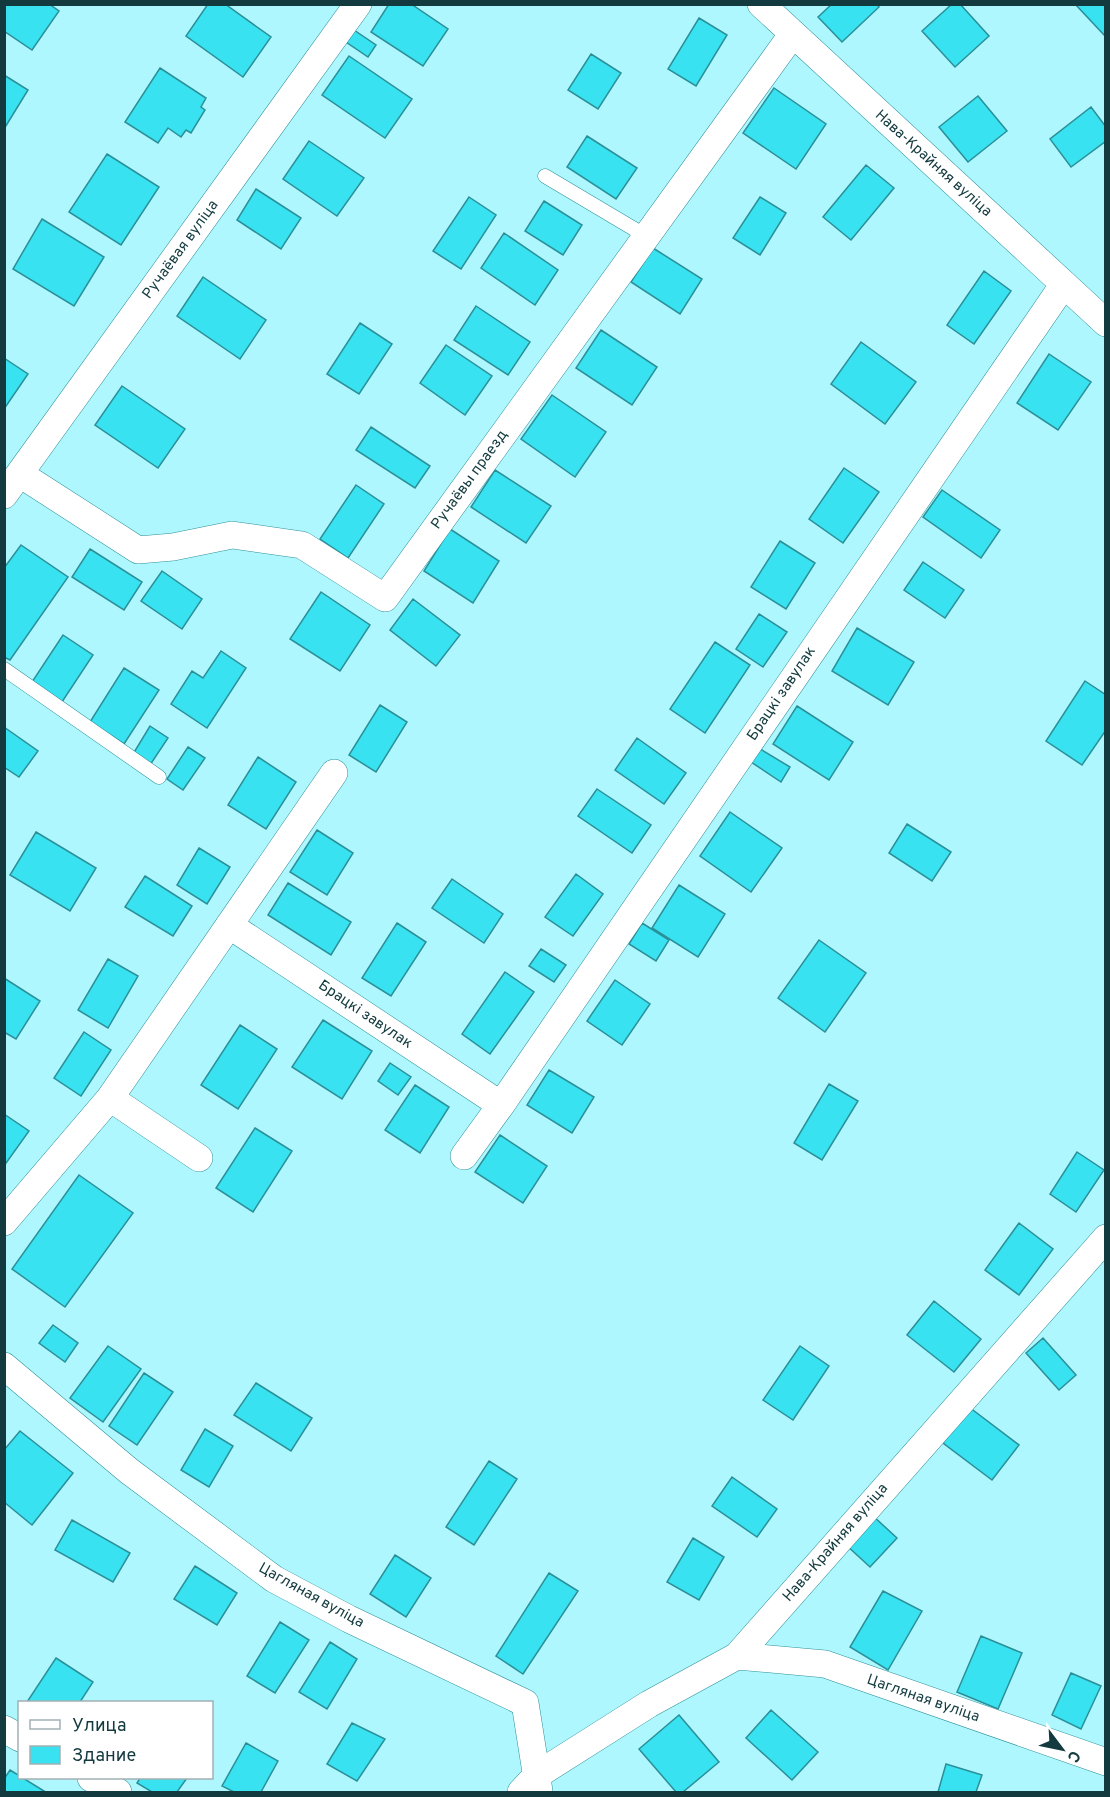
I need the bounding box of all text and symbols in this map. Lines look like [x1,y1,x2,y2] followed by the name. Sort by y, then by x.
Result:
[871,106,995,222] street label: Нава-Крайняя вуліца
[139,197,223,303] street label: Ручаёвая вуліца
[428,427,512,533] street label: Ручаёвы праезд
[743,643,821,745] street label: Брацкі завулак
[314,976,416,1054] street label: Брацкі завулак
[779,1480,893,1606] street label: Нава-Крайняя вуліца
[255,1559,367,1633] street label: Цагляная вуліца
[864,1671,982,1727] street label: Цагляная вуліца
[18,1701,213,1779] legend
[72,1715,126,1738] text: Улица
[1032,1719,1092,1779] north arrow
[72,1745,136,1768] text: Здание
[1062,1746,1084,1766] text: С

